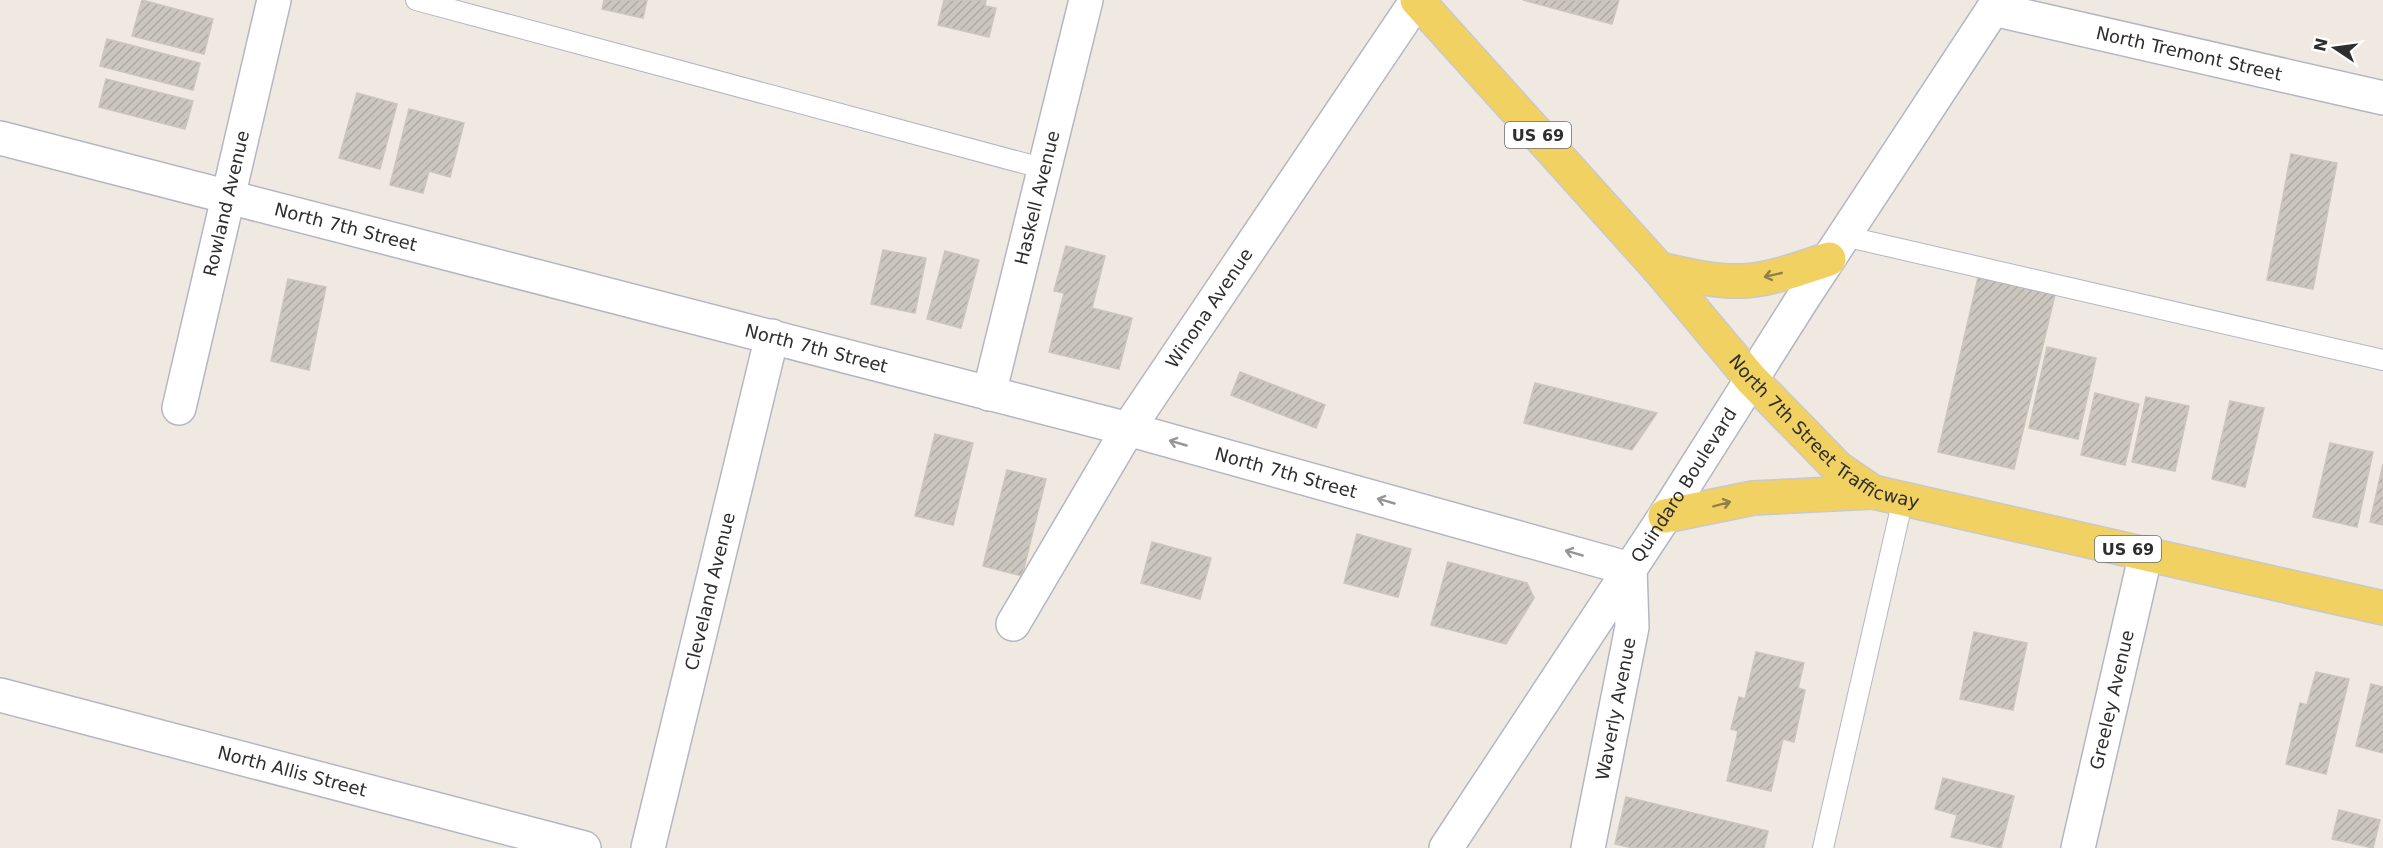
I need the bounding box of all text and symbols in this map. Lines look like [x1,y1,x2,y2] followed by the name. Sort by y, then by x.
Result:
[2305,18,2365,78] north arrow
[2094,22,2284,85] street label: North Tremont Street
[2310,36,2332,53] text: N
[1505,122,1571,148] road number: US 69
[199,128,253,278] street label: Rowland Avenue
[1010,128,1063,267] street label: Haskell Avenue
[272,198,419,255] street label: North 7th Street
[1161,244,1257,372] street label: Winona Avenue
[1763,270,1782,282] one-way arrow
[743,320,890,377] street label: North 7th Street
[1725,350,1922,512] street label: North 7th Street Trafficway
[1626,404,1741,566] street label: Quindaro Boulevard
[1169,437,1188,448] one-way arrow
[1213,443,1360,502] street label: North 7th Street
[1377,495,1396,506] one-way arrow
[1712,497,1731,509] one-way arrow
[680,510,739,672] street label: Cleveland Avenue
[2095,536,2161,562] road number: US 69
[1565,547,1584,559] one-way arrow
[2085,628,2138,772] street label: Greeley Avenue
[1591,636,1640,782] street label: Waverly Avenue
[215,741,369,801] street label: North Allis Street

